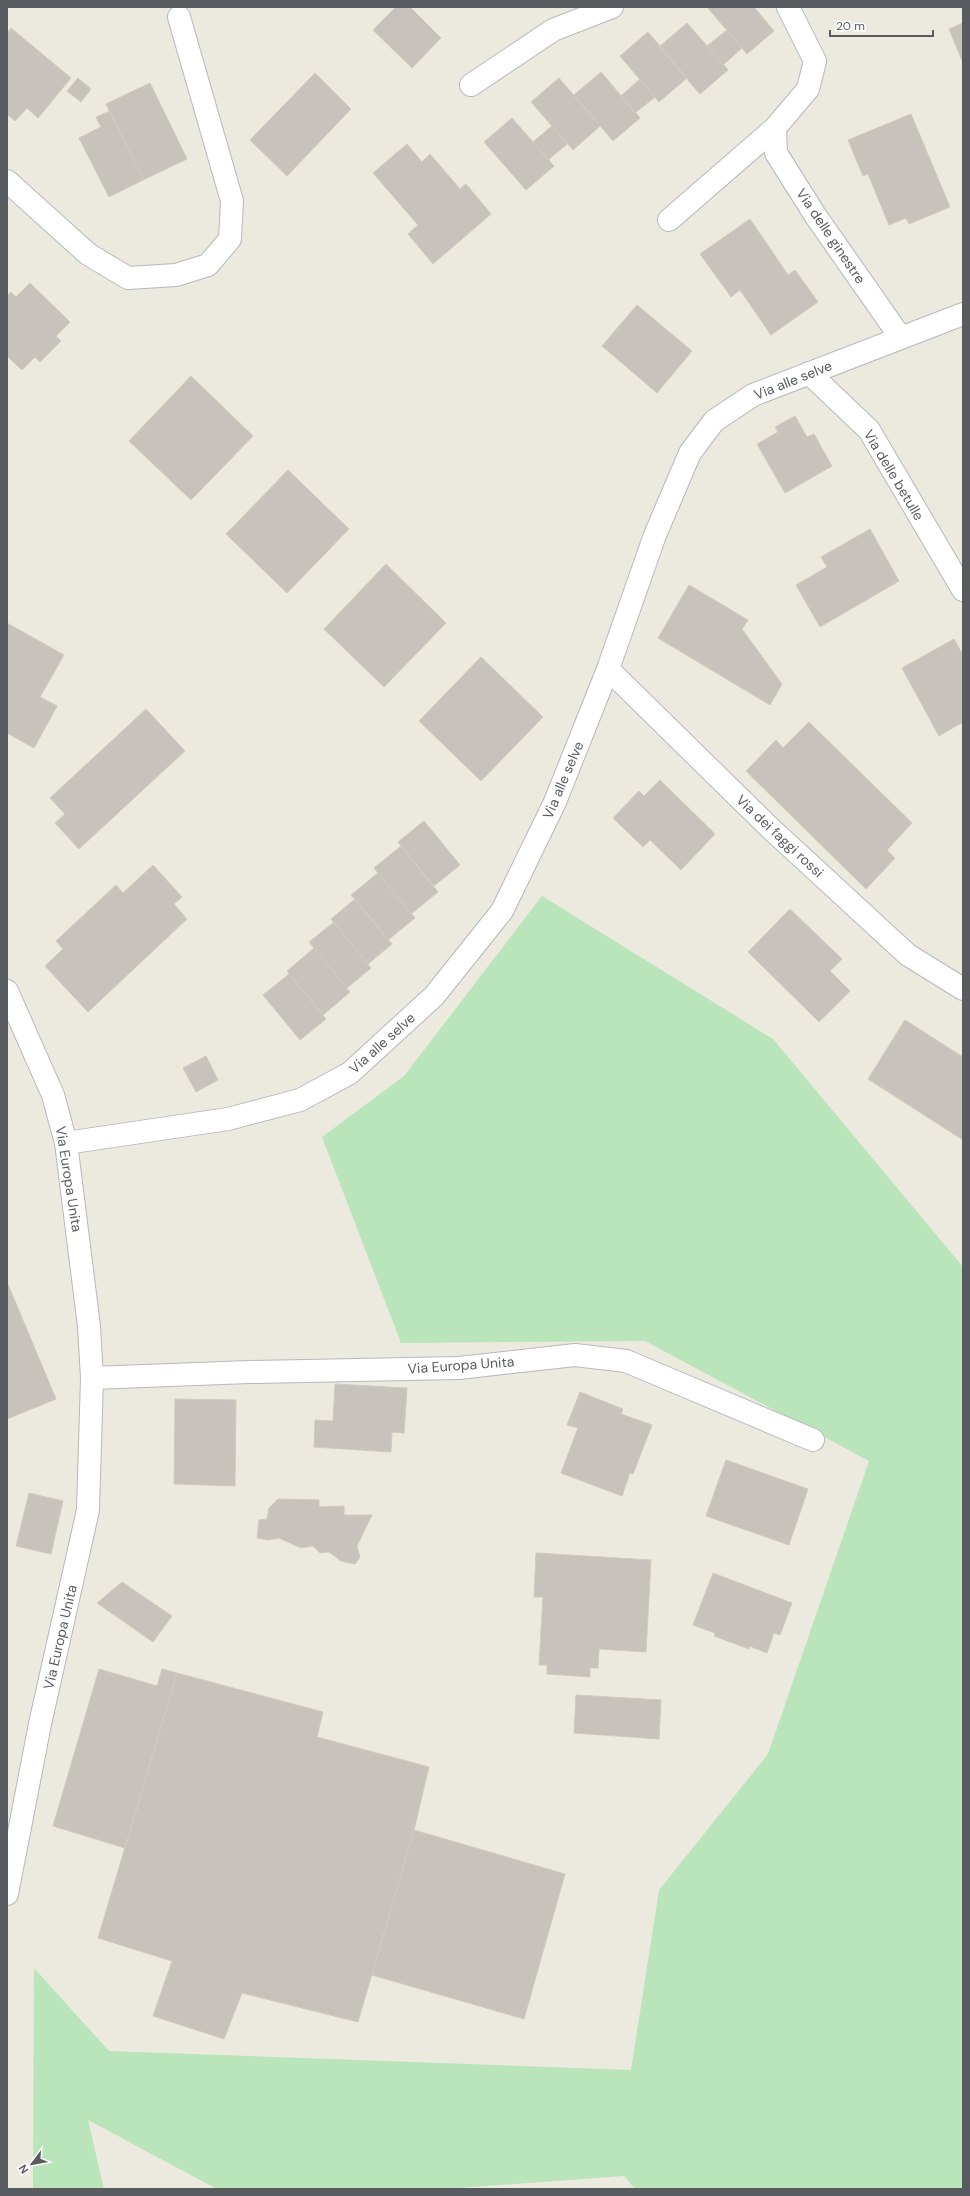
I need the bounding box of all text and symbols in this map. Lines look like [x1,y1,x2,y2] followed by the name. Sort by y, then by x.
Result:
[830,12,933,38] scale bar
[836,18,865,34] text: 20 m
[793,185,870,287] street label: Via delle ginestre
[751,356,835,404] street label: Via alle selve
[860,426,928,524] street label: Via delle betulle
[539,738,587,822] street label: Via alle selve
[732,791,828,881] street label: Via dei faggi rossi
[345,1009,419,1077] street label: Via alle selve
[52,1125,86,1233] street label: Via Europa Unita
[407,1352,515,1378] street label: Via Europa Unita
[39,1583,81,1691] street label: Via Europa Unita
[12,2144,52,2184] north arrow
[15,2162,32,2176] text: N

